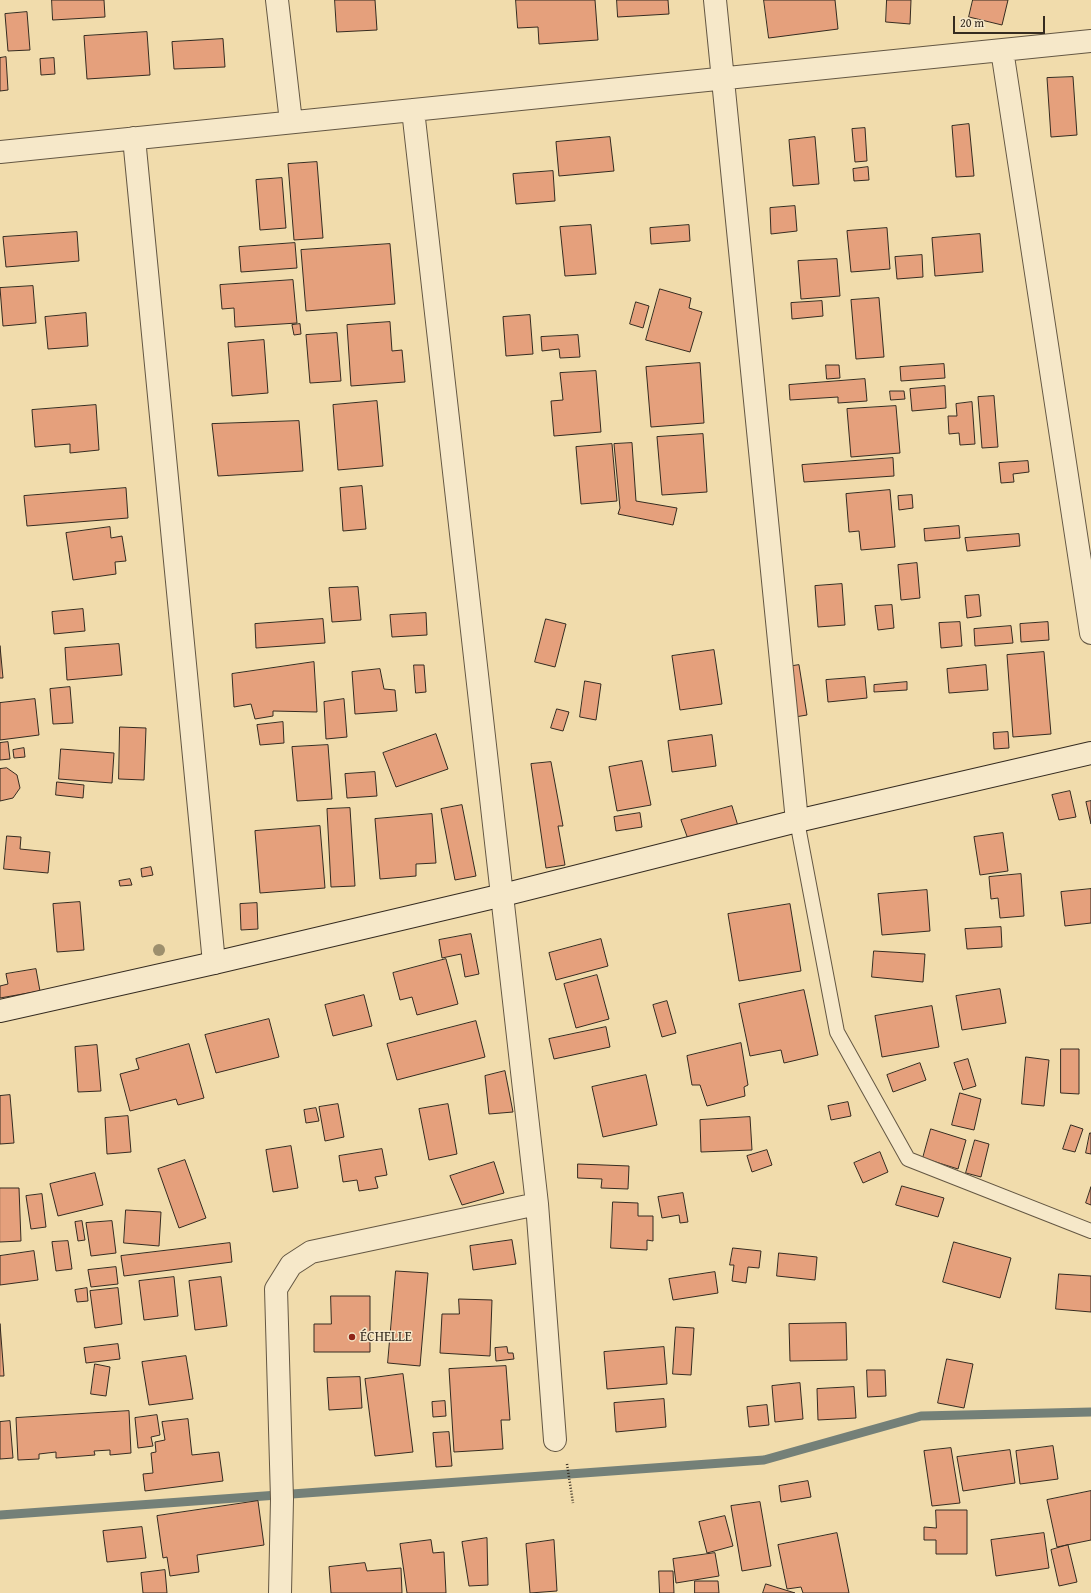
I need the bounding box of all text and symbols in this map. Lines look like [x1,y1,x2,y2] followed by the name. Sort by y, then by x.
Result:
[955,8,1047,34] scale bar
[960,14,984,31] text: 20 m
[360,1329,412,1345] place label: ÉCHELLE
[347,1332,357,1342] marker: ÉCHELLE

